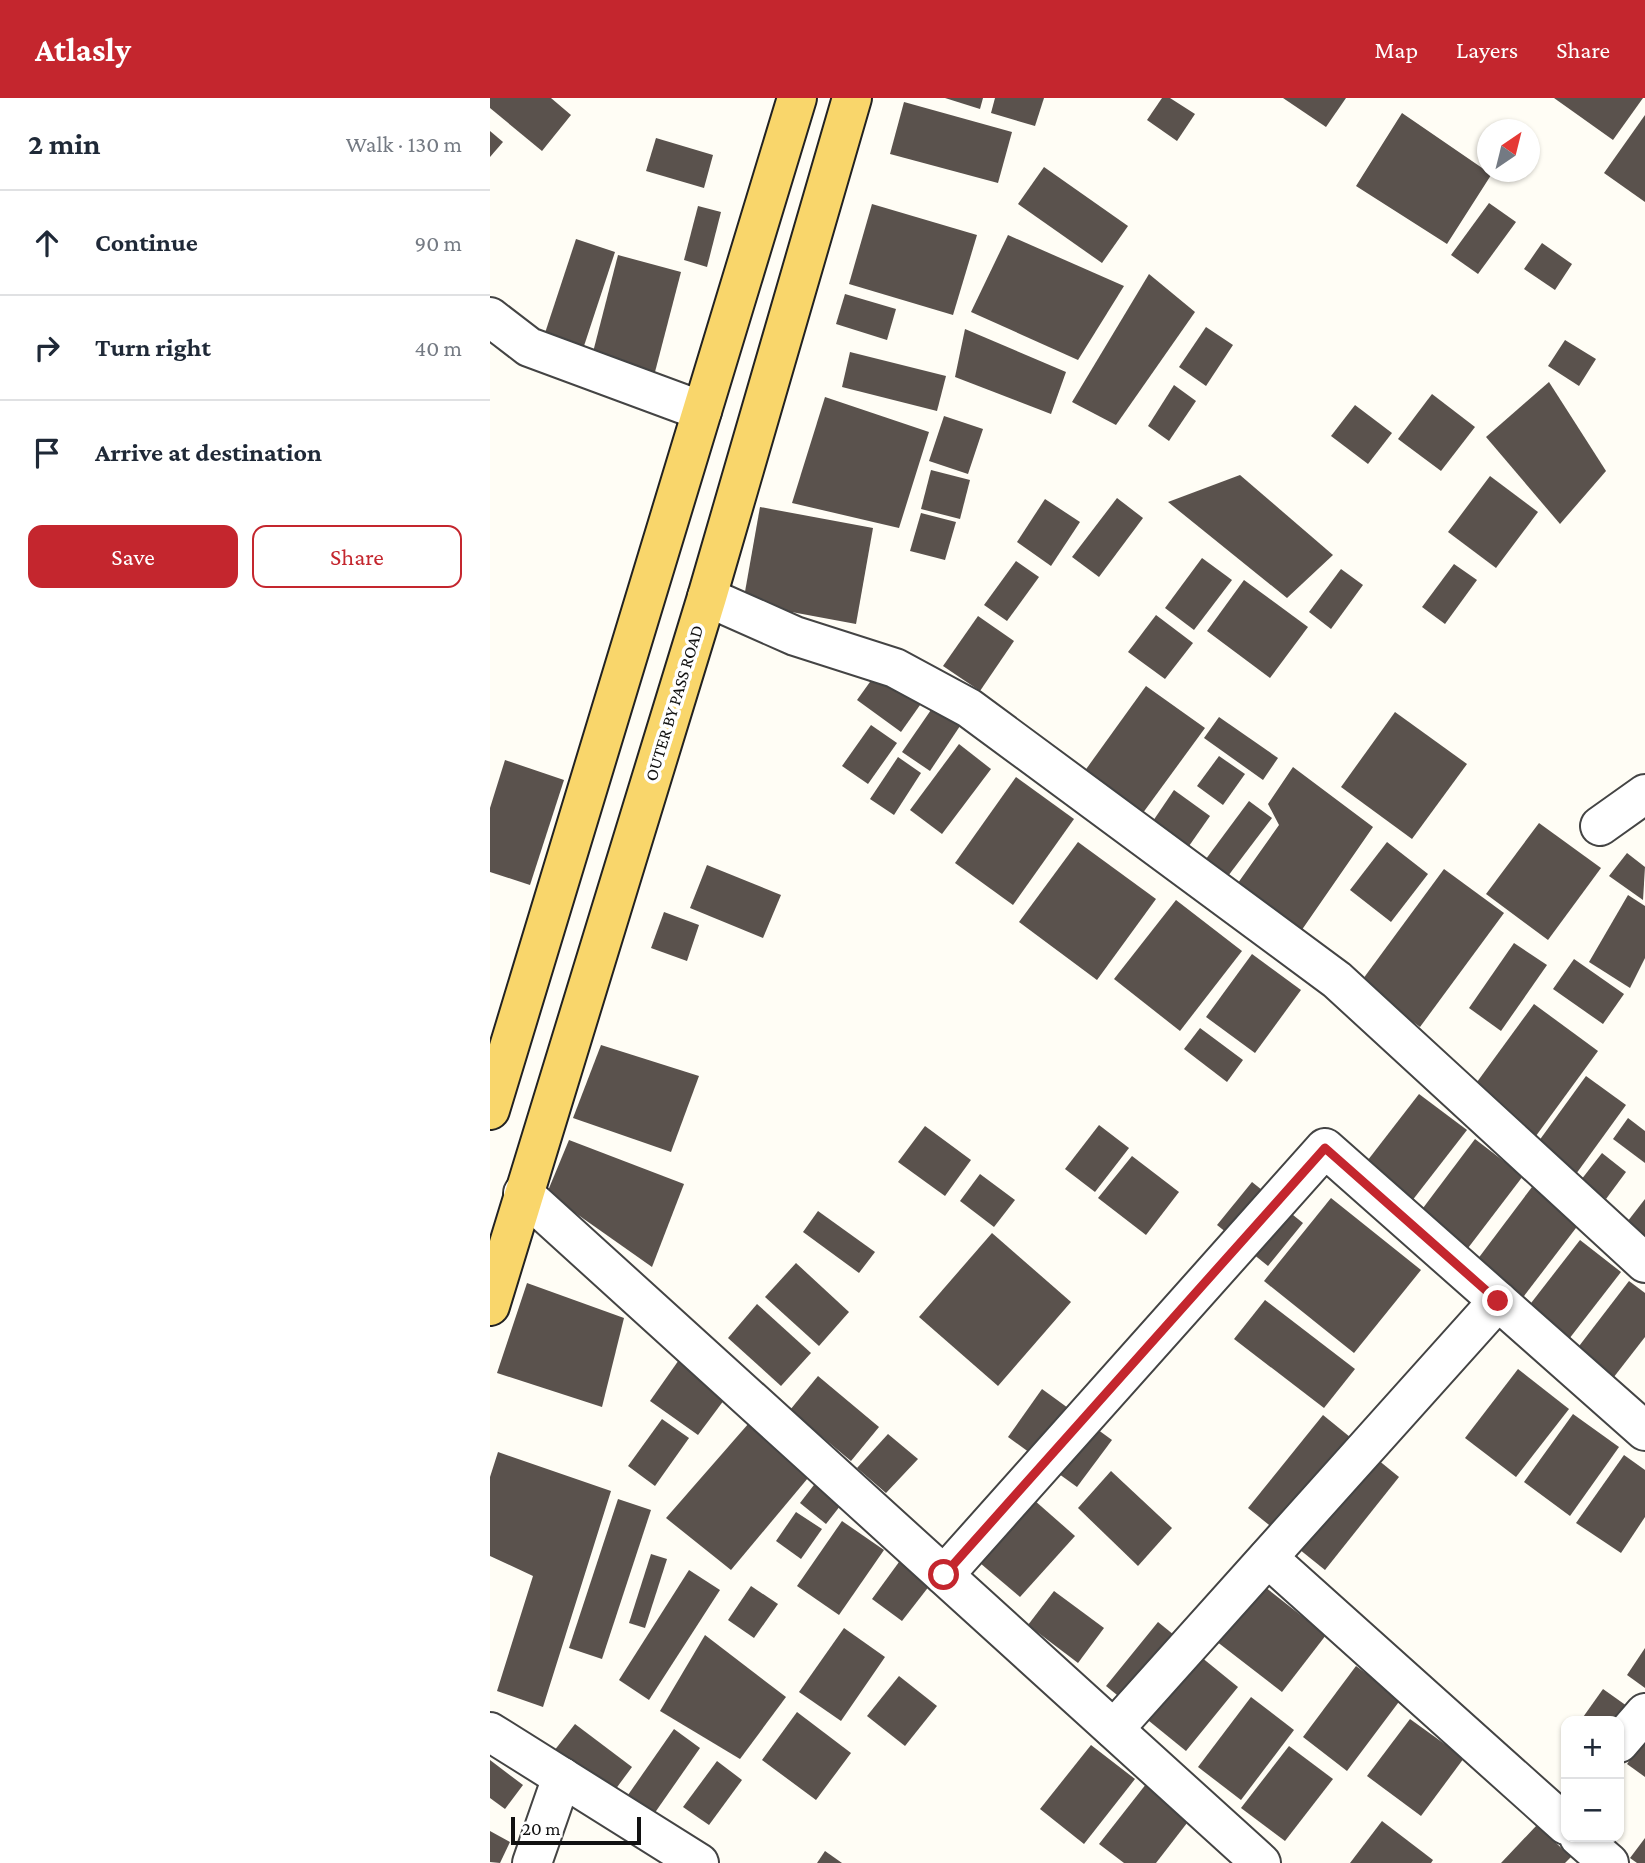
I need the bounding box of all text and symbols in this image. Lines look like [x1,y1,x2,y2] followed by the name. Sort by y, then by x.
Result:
[35,31,131,68] text: Atlasly
[1374,36,1418,63] text: Map
[1456,36,1518,63] text: Layers
[1556,36,1610,63] text: Share
[1477,119,1540,182] north arrow
[28,127,100,160] text: 2 min
[346,131,462,157] text: Walk · 130 m
[28,224,66,262] icon: ahead
[95,228,198,257] text: Continue
[415,230,462,256] text: 90 m
[28,329,66,367] icon: right
[95,333,211,362] text: Turn right
[414,335,462,361] text: 40 m
[28,434,66,472] icon: arrive
[95,438,322,467] text: Arrive at destination
[28,525,238,588] button: Save
[252,525,462,588] button: Share
[641,623,707,783] street label: OUTER BY PASS ROAD
[1482,1285,1513,1316] route end
[928,1559,959,1590] route start
[1561,1716,1624,1842] map controls
[1561,1716,1624,1779] button: +
[1561,1779,1624,1842] button: −
[511,1814,640,1846] scale bar
[522,1818,561,1839] text: 20 m

